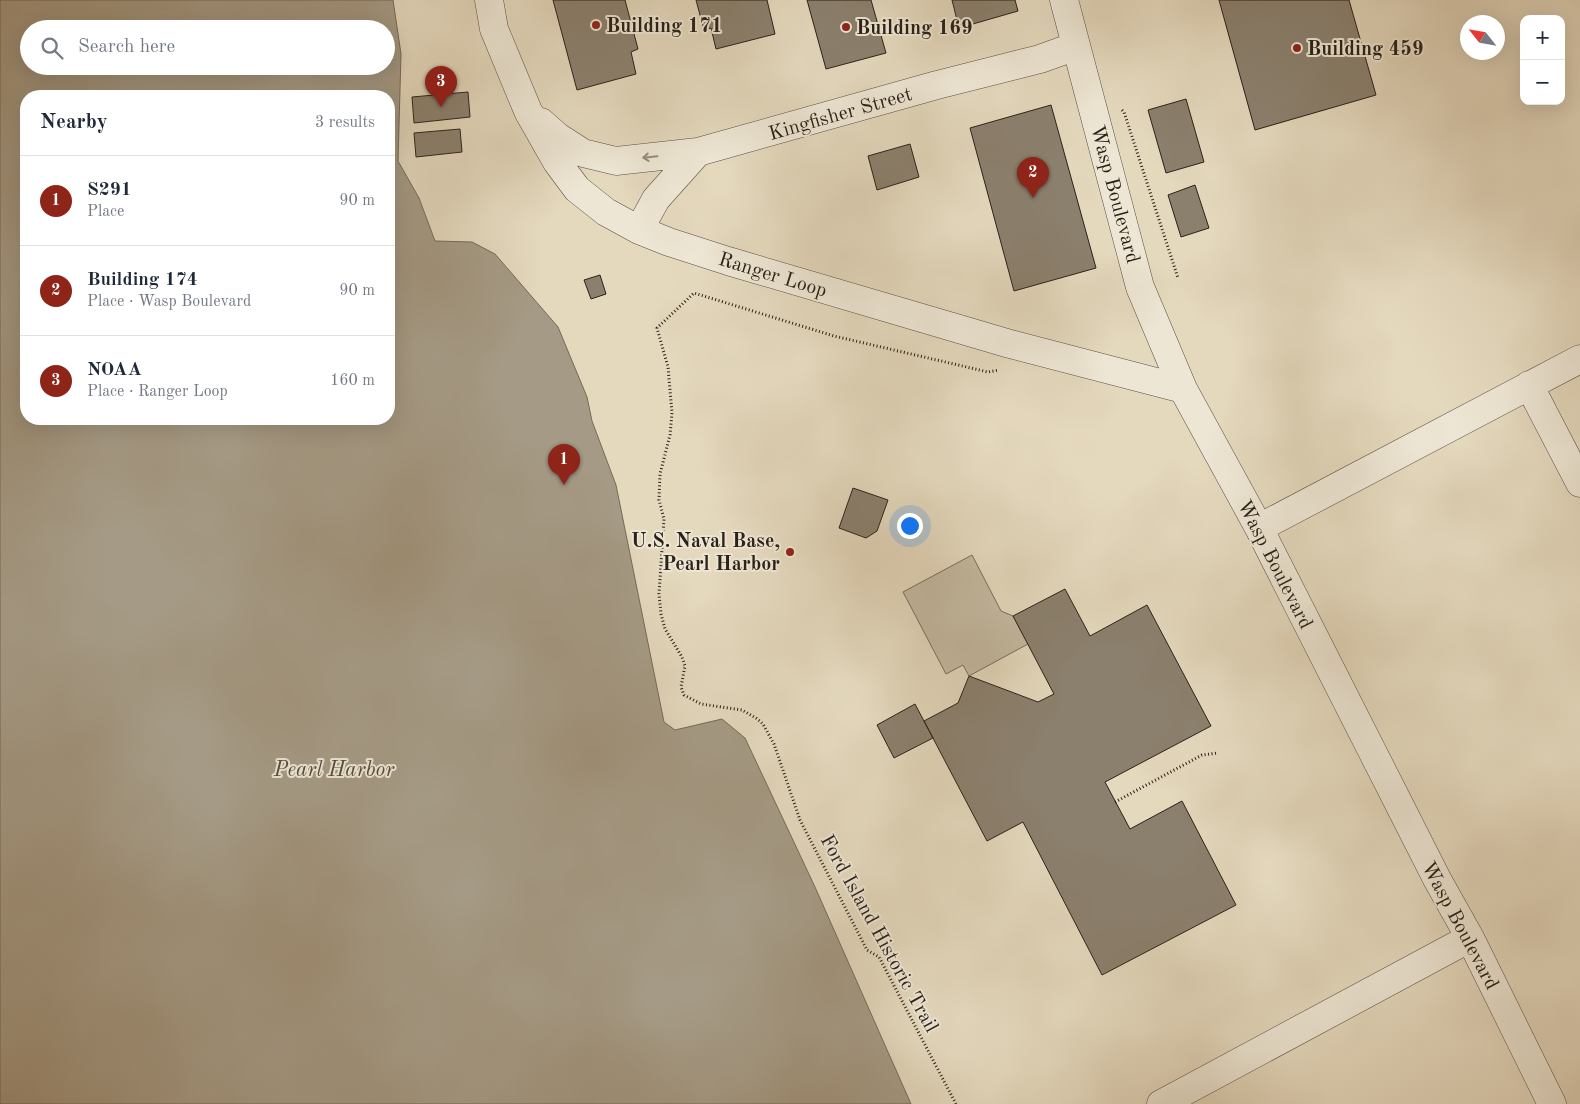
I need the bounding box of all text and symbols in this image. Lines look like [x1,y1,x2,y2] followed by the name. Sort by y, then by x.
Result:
[1460,15,1505,60] north arrow
[1520,15,1565,105] map controls
[1520,15,1565,60] button: +
[606,17,723,37] place label: Building 171
[590,19,602,31] marker: Building 171
[856,19,973,39] place label: Building 169
[20,20,395,75] search box
[840,21,852,33] marker: Building 169
[38,34,66,62] icon: search
[78,38,175,57] text: Search here
[1307,39,1424,60] place label: Building 459
[1291,42,1303,54] marker: Building 459
[1520,60,1565,105] button: −
[425,66,457,107] pin: 3
[767,85,915,145] street label: Kingfisher Street
[40,112,108,133] text: Nearby
[315,115,375,131] text: 3 results
[1086,123,1142,266] street label: Wasp Boulevard
[642,152,658,162] one-way arrow
[1017,157,1049,198] pin: 2
[87,181,132,200] text: S291
[51,193,61,209] text: 1
[339,193,375,209] text: 90 m
[87,204,124,220] text: Place
[716,250,829,302] street label: Ranger Loop
[87,271,198,290] text: Building 174
[51,283,61,299] text: 2
[339,283,375,299] text: 90 m
[87,294,251,310] text: Place · Wasp Boulevard
[87,361,142,380] text: NOAA
[51,373,61,389] text: 3
[330,373,375,389] text: 160 m
[87,384,228,400] text: Place · Ranger Loop
[548,444,580,485] pin: 1
[1233,497,1315,633] street label: Wasp Boulevard
[897,513,923,539] your location
[631,532,780,575] place label: U.S. Naval Base, Pearl Harbor
[784,546,796,558] marker: U.S. Naval Base, Pearl Harbor
[273,760,395,781] water label: Pearl Harbor
[816,832,941,1036] street label: Ford Island Historic Trail
[1417,859,1501,993] street label: Wasp Boulevard

